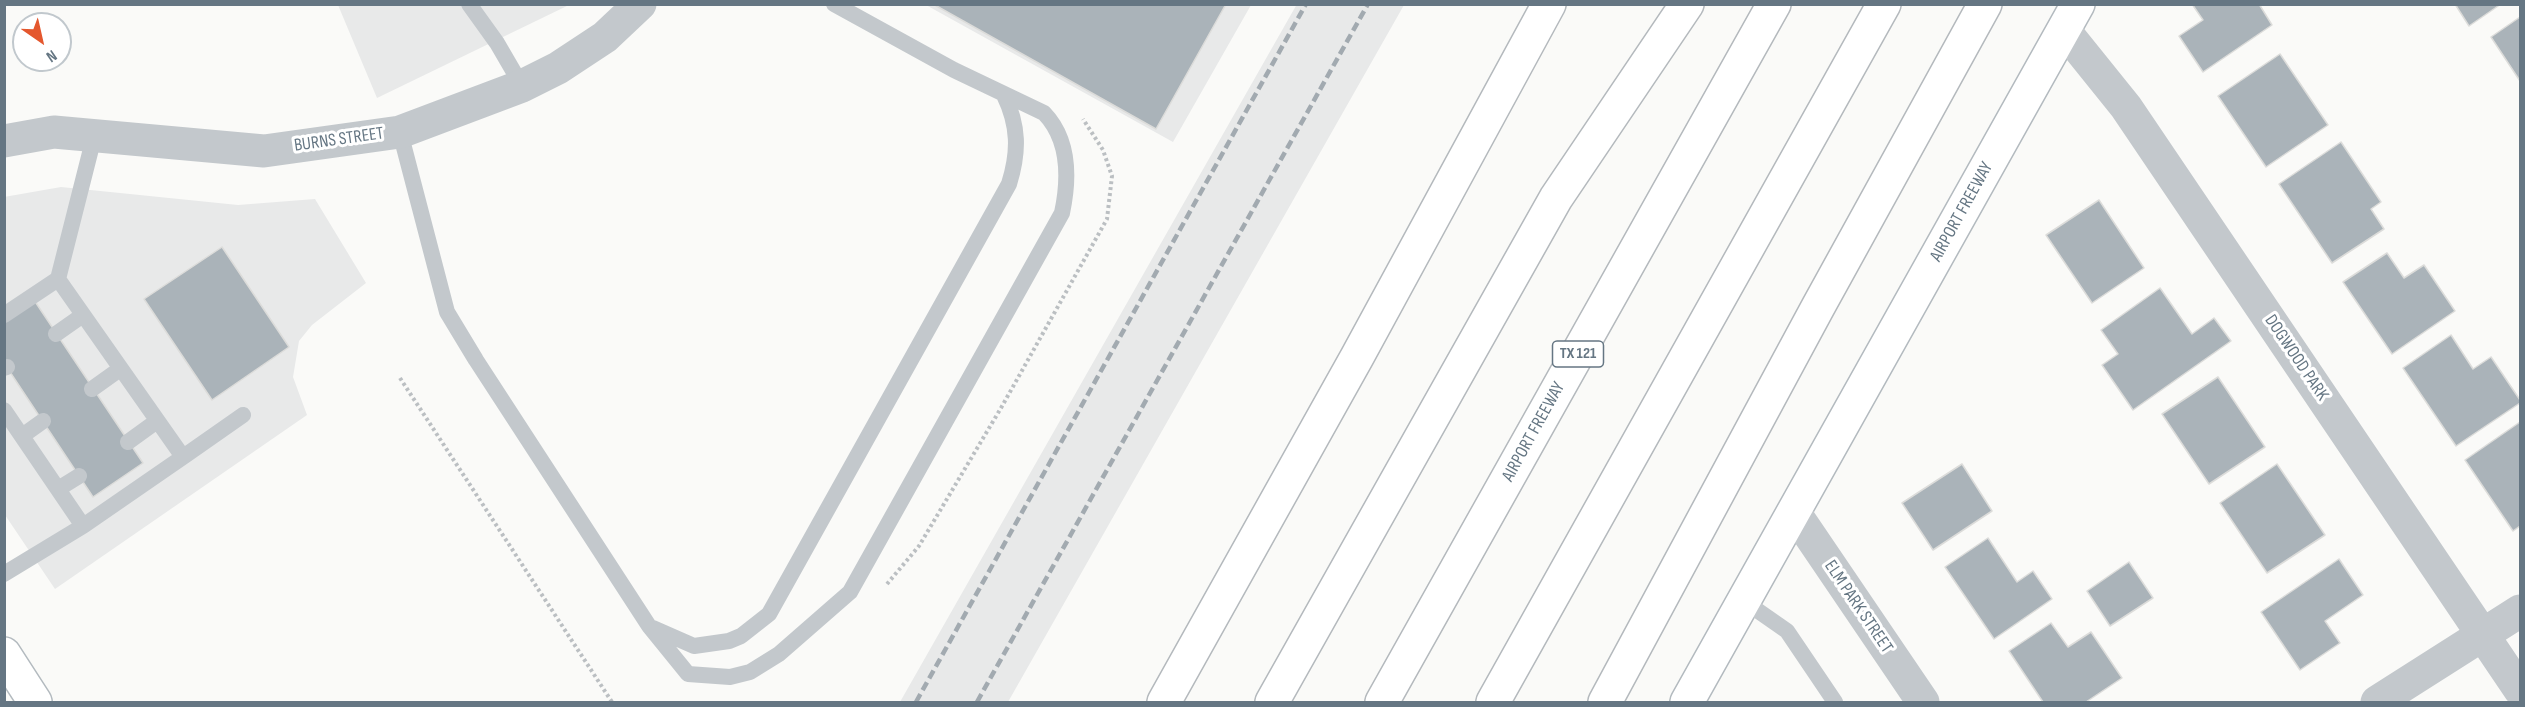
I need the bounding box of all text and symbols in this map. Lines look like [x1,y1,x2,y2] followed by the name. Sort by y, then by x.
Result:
[12,12,72,72] north arrow
[42,45,60,66] text: N
[293,123,385,157] street label: BURNS STREET
[1926,159,1998,265] street label: AIRPORT FREEWAY
[2259,311,2333,405] street label: DOGWOOD PARK
[1552,341,1604,367] road number: TX 121
[1498,379,1570,485] street label: AIRPORT FREEWAY
[1819,557,1897,657] street label: ELM PARK STREET

